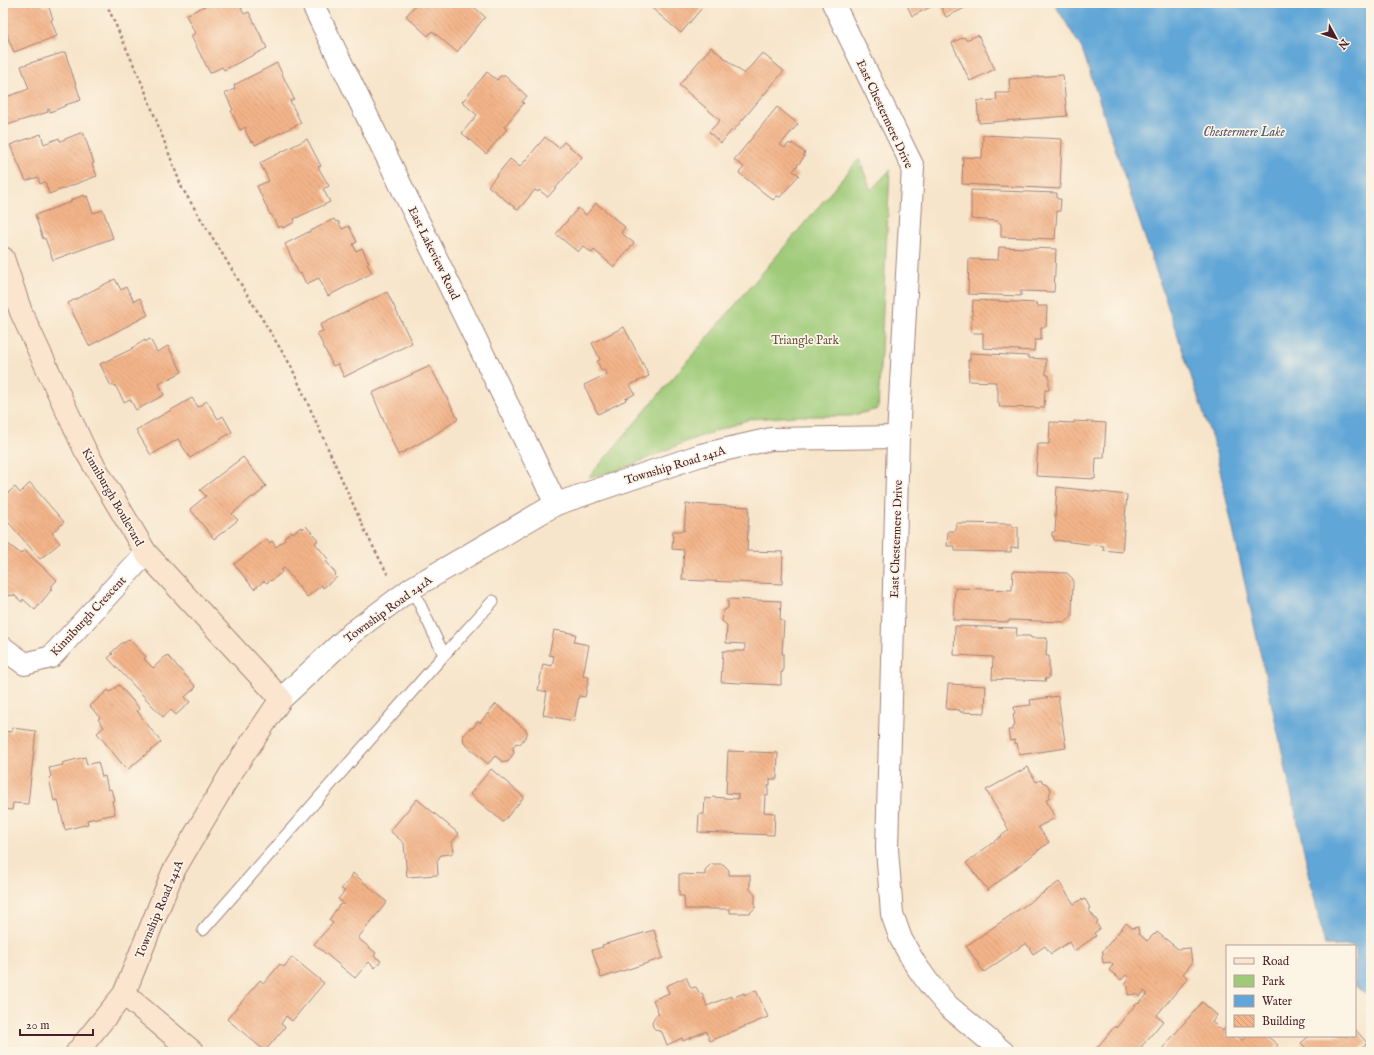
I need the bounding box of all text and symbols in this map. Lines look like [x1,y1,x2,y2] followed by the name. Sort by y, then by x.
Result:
[1316,18,1356,58] north arrow
[1334,35,1352,52] text: N
[853,57,917,171] street label: East Chestermere Drive
[1203,124,1285,141] water label: Chestermere Lake
[405,204,463,303] street label: East Lakeview Road
[771,333,839,348] park label: Triangle Park
[623,443,729,489] street label: Township Road 241A
[78,445,147,550] street label: Kinniburgh Boulevard
[887,479,906,598] street label: East Chestermere Drive
[341,572,436,647] street label: Township Road 241A
[47,573,129,660] street label: Kinniburgh Crescent
[132,857,188,961] street label: Township Road 241A
[1226,945,1356,1037] legend
[1262,954,1290,969] text: Road
[1262,974,1285,989] text: Park
[1262,994,1293,1009] text: Water
[20,1011,93,1037] scale bar
[1262,1014,1306,1029] text: Building
[26,1018,49,1033] text: 20 m

